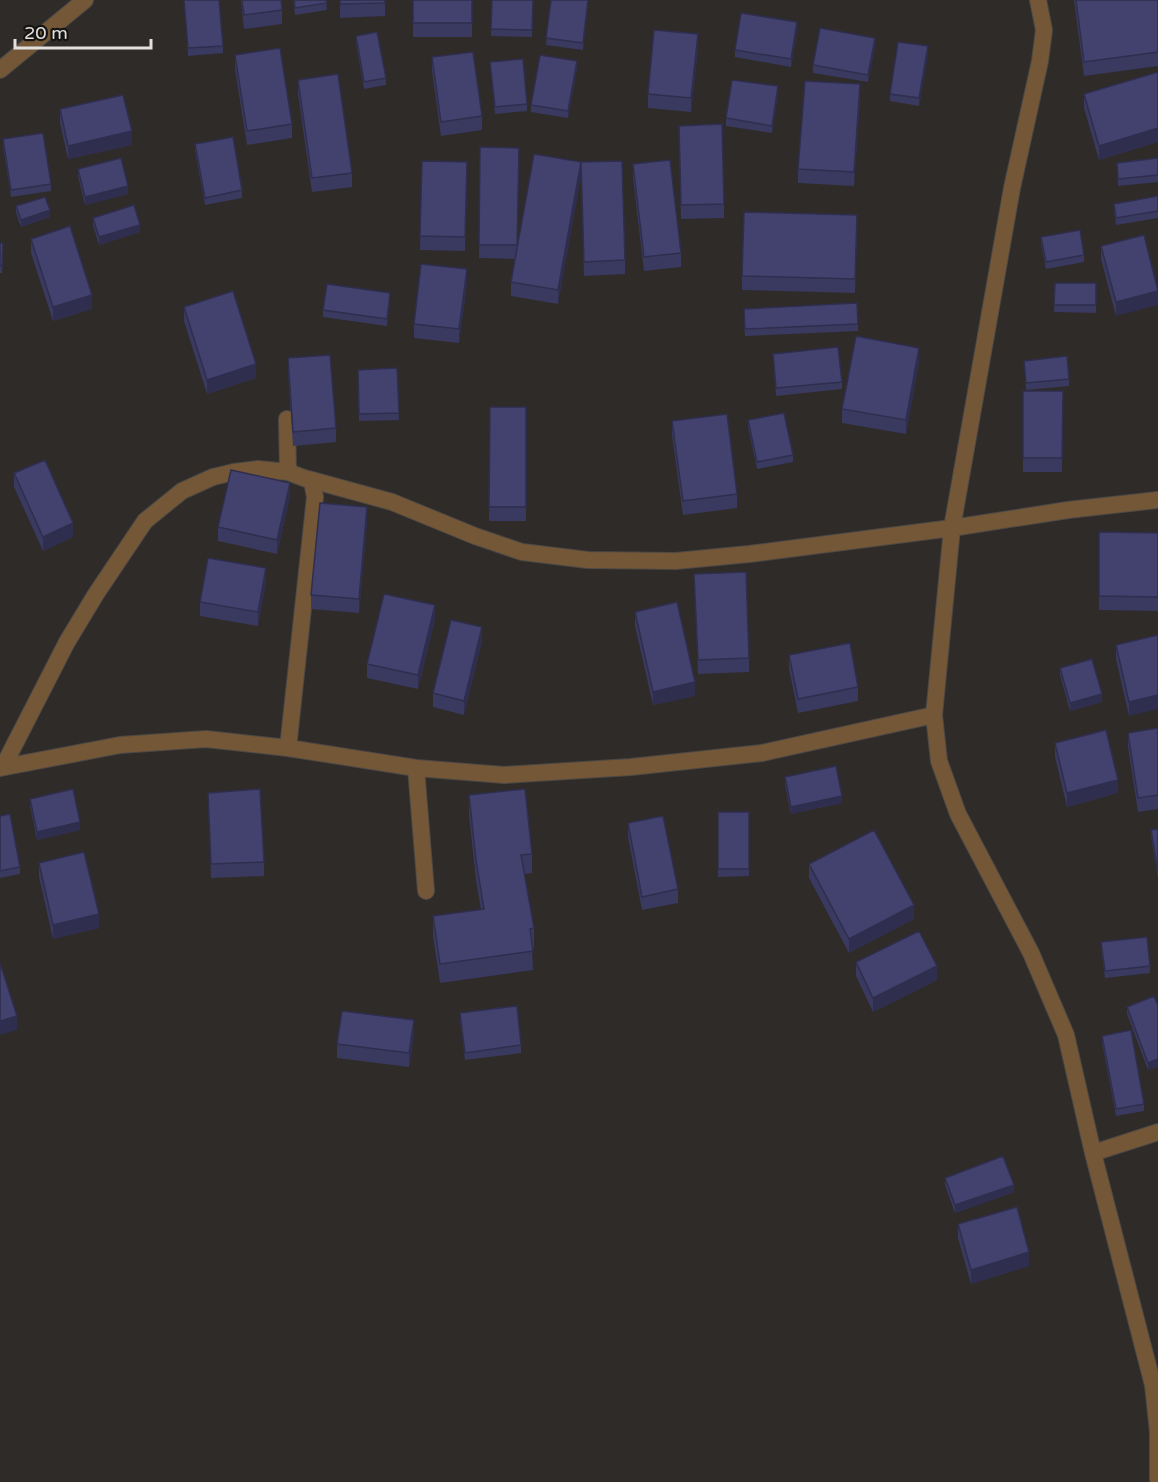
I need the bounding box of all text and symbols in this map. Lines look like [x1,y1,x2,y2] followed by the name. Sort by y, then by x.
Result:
[15,12,152,50] scale bar
[24,22,68,44] text: 20 m

